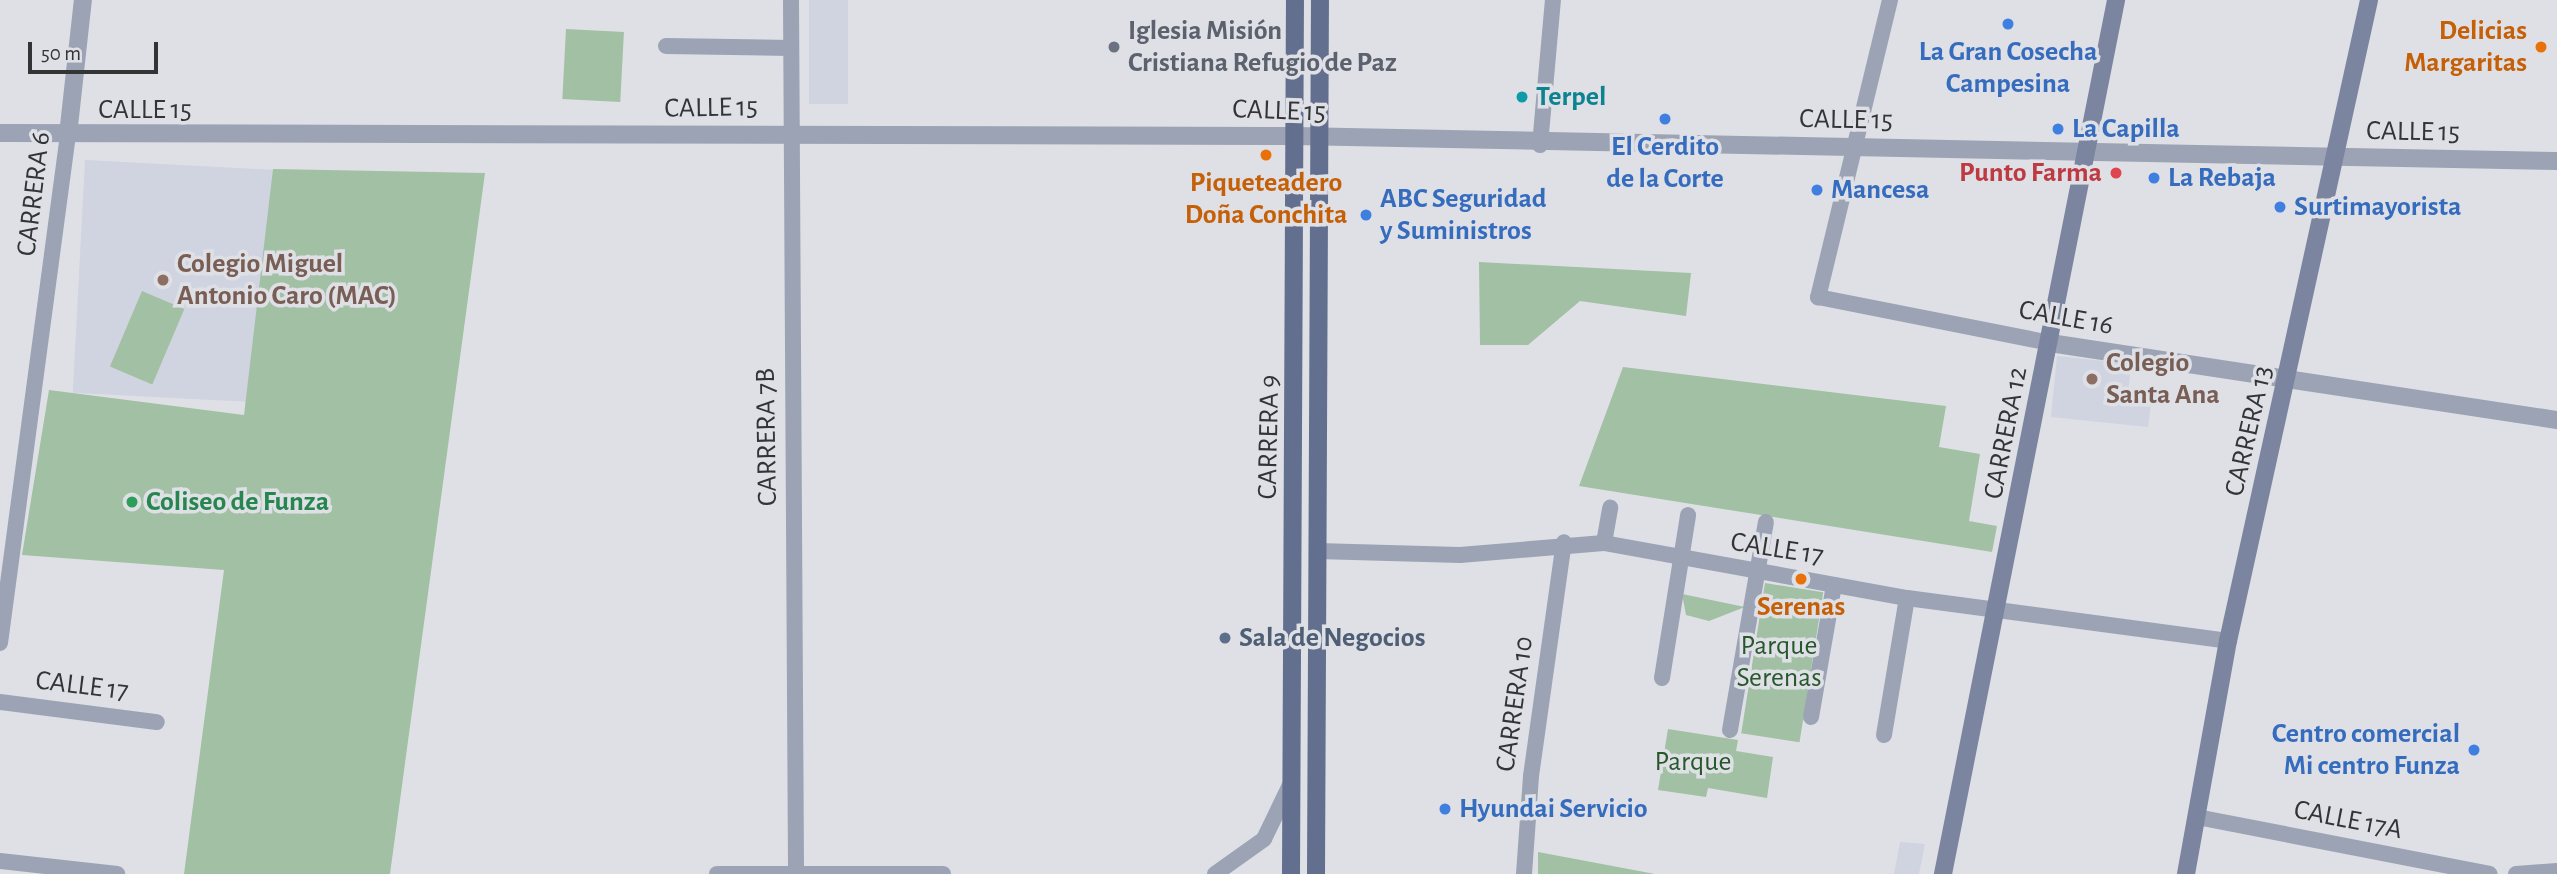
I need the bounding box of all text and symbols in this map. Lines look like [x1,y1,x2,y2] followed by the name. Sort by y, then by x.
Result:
[1128,14,1397,80] place label: Iglesia Misión Cristiana Refugio de Paz
[2404,14,2527,80] place label: Delicias Margaritas
[2000,16,2016,32] marker: La Gran Cosecha Campesina
[32,28,161,72] scale bar
[1919,35,2097,101] place label: La Gran Cosecha Campesina
[1106,39,1122,55] marker: Iglesia Misión Cristiana Refugio de Paz
[2533,39,2549,55] marker: Delicias Margaritas
[41,43,81,64] text: 50 m
[1536,80,1606,114] place label: Terpel
[1514,89,1530,105] marker: Terpel
[664,90,758,126] street label: CALLE 15
[98,93,192,127] street label: CALLE 15
[1232,93,1326,129] street label: CALLE 15
[1799,102,1893,138] street label: CALLE 15
[1657,111,1673,127] marker: El Cerdito de la Corte
[2072,112,2180,146] place label: La Capilla
[2366,114,2460,150] street label: CALLE 15
[2050,121,2066,137] marker: La Capilla
[10,130,58,258] street label: CARRERA 6
[1606,130,1724,196] place label: El Cerdito de la Corte
[1258,147,1274,163] marker: Piqueteadero Doña Conchita
[1959,156,2102,190] place label: Punto Farma
[2168,161,2276,195] place label: La Rebaja
[2108,165,2124,181] marker: Punto Farma
[1185,166,1347,232] place label: Piqueteadero Doña Conchita
[2146,170,2162,186] marker: La Rebaja
[1831,173,1929,207] place label: Mancesa
[1380,182,1547,248] place label: ABC Seguridad y Suministros
[1809,182,1825,198] marker: Mancesa
[2294,190,2461,224] place label: Surtimayorista
[2272,199,2288,215] marker: Surtimayorista
[1358,207,1374,223] marker: ABC Seguridad y Suministros
[177,247,397,313] place label: Colegio Miguel Antonio Caro (MAC)
[155,272,171,288] marker: Colegio Miguel Antonio Caro (MAC)
[2016,293,2116,343] street label: CALLE 16
[2106,346,2220,412] place label: Colegio Santa Ana
[2218,363,2280,499] street label: CARRERA 13
[1977,364,2035,502] street label: CARRERA 12
[749,368,785,506] street label: CARRERA 7B
[2084,371,2100,387] marker: Colegio Santa Ana
[1251,374,1287,500] street label: CARRERA 9
[146,485,329,519] place label: Coliseo de Funza
[124,494,140,510] marker: Coliseo de Funza
[1728,525,1826,573] street label: CALLE 17
[1793,571,1809,587] marker: Serenas
[1757,590,1845,624] place label: Serenas
[1239,621,1425,655] place label: Sala de Negocios
[1736,629,1822,695] park label: Parque Serenas
[1217,630,1233,646] marker: Sala de Negocios
[1489,634,1541,774] street label: CARRERA 10
[34,664,130,708] street label: CALLE 17
[2272,717,2460,783] place label: Centro comercial Mi centro Funza
[2466,742,2482,758] marker: Centro comercial Mi centro Funza
[1655,745,1731,779] park label: Parque
[1459,792,1648,826] place label: Hyundai Servicio
[2291,793,2405,847] street label: CALLE 17A
[1437,801,1453,817] marker: Hyundai Servicio

